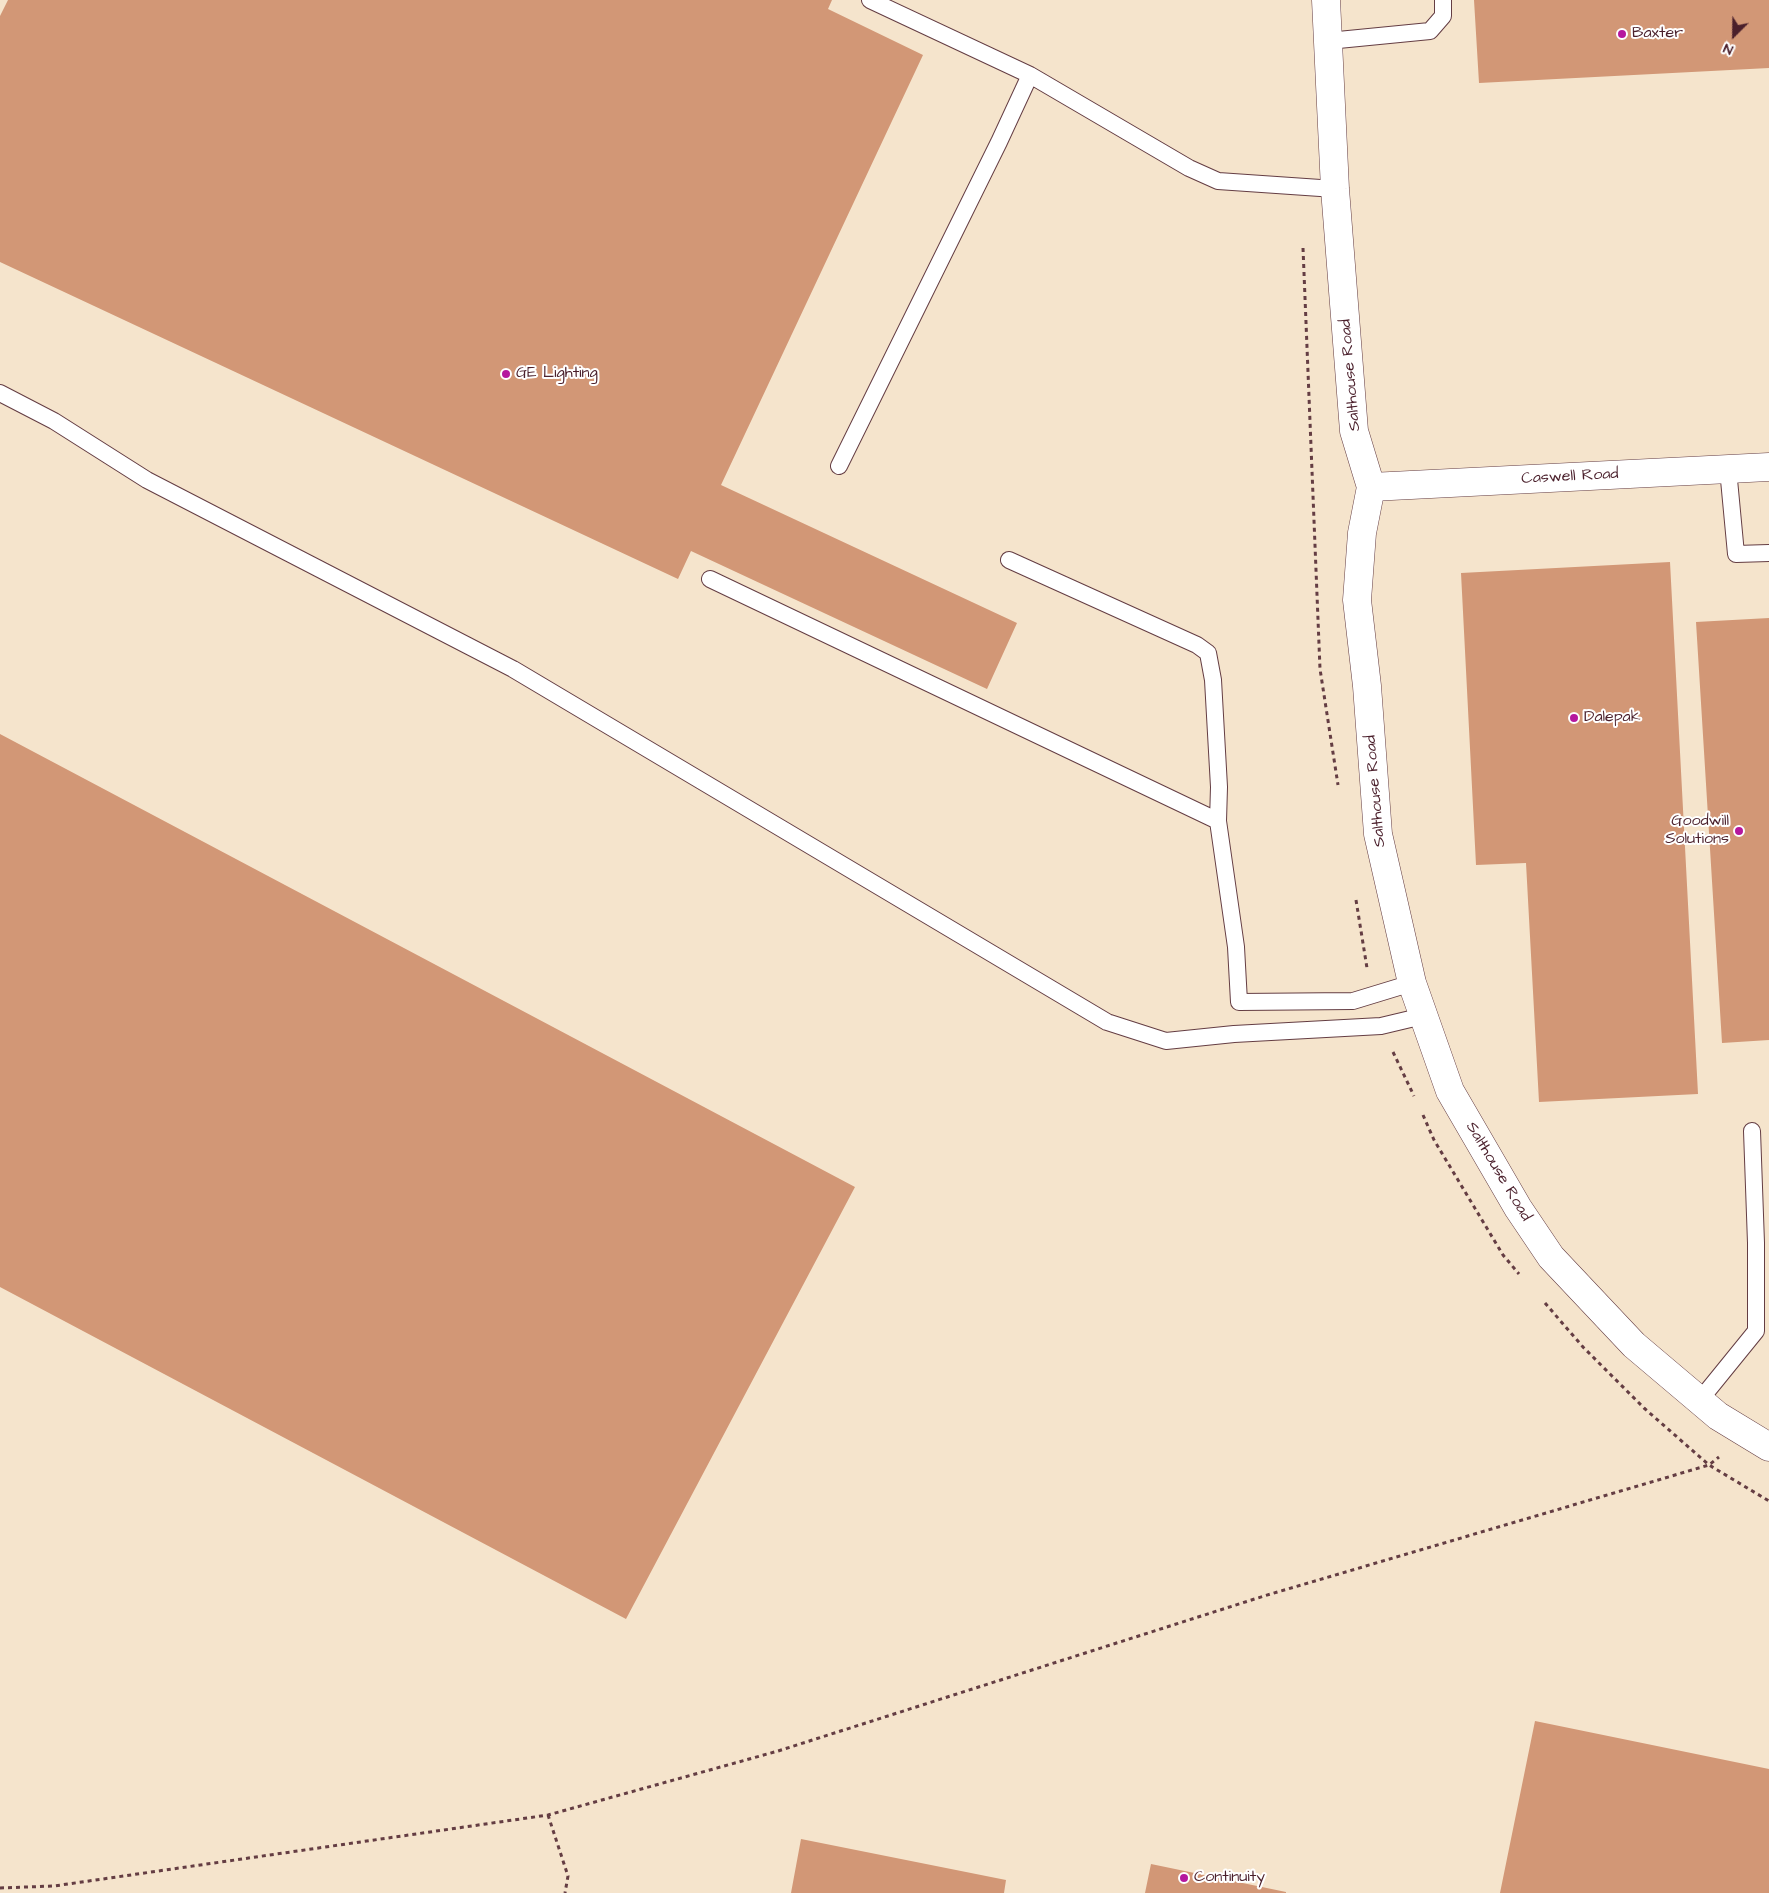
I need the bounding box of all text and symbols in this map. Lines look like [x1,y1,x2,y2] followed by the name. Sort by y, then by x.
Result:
[1709,10,1759,60] north arrow
[1632,24,1683,44] place label: Baxter
[1616,28,1628,40] marker: Baxter
[1720,38,1736,60] text: N
[1337,318,1365,432] street label: Salthouse Road
[516,364,598,384] place label: GE Lighting
[500,368,512,380] marker: GE Lighting
[1521,465,1619,489] street label: Caswell Road
[1584,708,1641,728] place label: Dalepak
[1568,712,1580,724] marker: Dalepak
[1362,734,1390,848] street label: Salthouse Road
[1665,812,1729,850] place label: Goodwill Solutions
[1733,825,1745,837] marker: Goodwill Solutions
[1461,1119,1535,1225] street label: Salthouse Road
[1194,1868,1265,1888] place label: Continuity
[1178,1872,1190,1884] marker: Continuity

